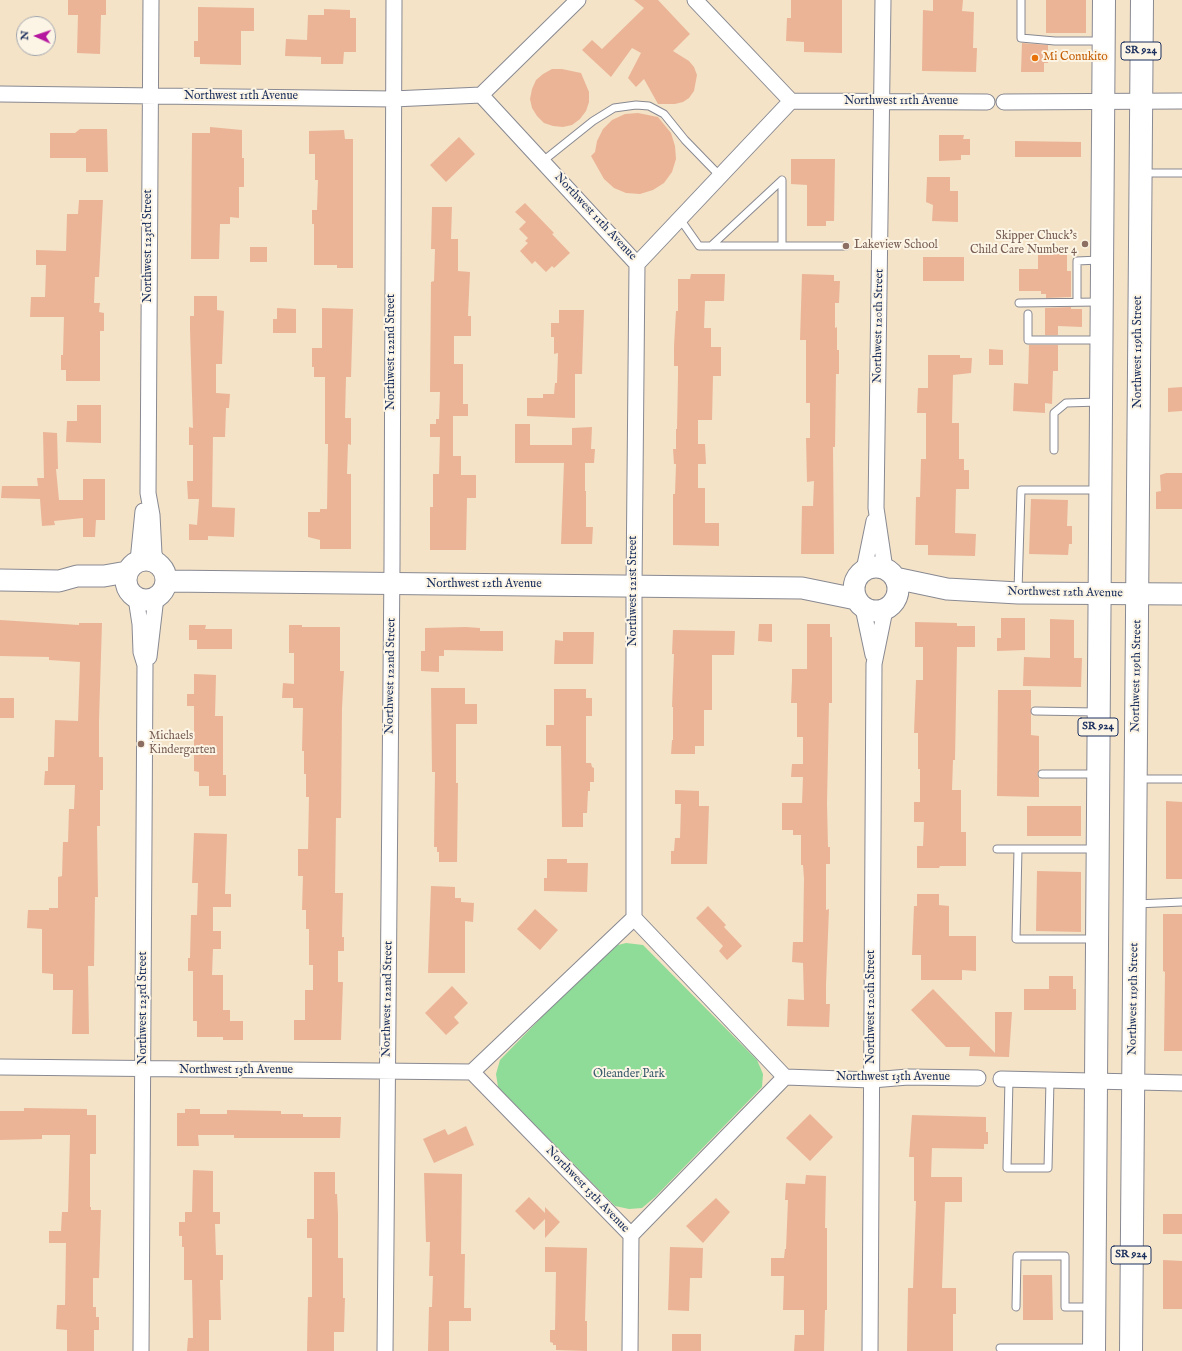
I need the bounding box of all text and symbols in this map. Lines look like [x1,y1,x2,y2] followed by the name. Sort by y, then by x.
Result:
[16,16,56,56] north arrow
[18,30,32,41] text: N
[1121,42,1161,60] road number: SR 924
[1043,51,1108,65] place label: Mi Conukito
[1030,53,1040,63] marker: Mi Conukito
[184,90,298,104] street label: Northwest 11th Avenue
[844,95,958,109] street label: Northwest 11th Avenue
[551,170,639,264] street label: Northwest 11th Avenue
[142,189,156,303] street label: Northwest 123rd Street
[970,230,1077,258] place label: Skipper Chuck's Child Care Number 4
[854,239,938,253] place label: Lakeview School
[1080,239,1090,249] marker: Skipper Chuck's Child Care Number 4
[841,241,851,251] marker: Lakeview School
[871,269,887,383] street label: Northwest 120th Street
[385,294,399,410] street label: Northwest 122nd Street
[1132,296,1146,408] street label: Northwest 119th Street
[627,536,641,646] street label: Northwest 121st Street
[426,578,542,592] street label: Northwest 12th Avenue
[1007,585,1123,601] street label: Northwest 12th Avenue
[383,618,399,734] street label: Northwest 122nd Street
[1129,620,1145,732] street label: Northwest 119th Street
[1078,718,1118,736] road number: SR 924
[149,730,216,758] place label: Michaels Kindergarten
[136,739,146,749] marker: Michaels Kindergarten
[380,941,396,1057] street label: Northwest 122nd Street
[1126,943,1142,1055] street label: Northwest 119th Street
[865,950,879,1064] street label: Northwest 120th Street
[137,951,151,1065] street label: Northwest 123rd Street
[179,1064,293,1078] street label: Northwest 13th Avenue
[593,1068,665,1082] park label: Oleander Park
[836,1071,950,1085] street label: Northwest 13th Avenue
[542,1144,632,1236] street label: Northwest 13th Avenue
[1111,1246,1151,1264] road number: SR 924

